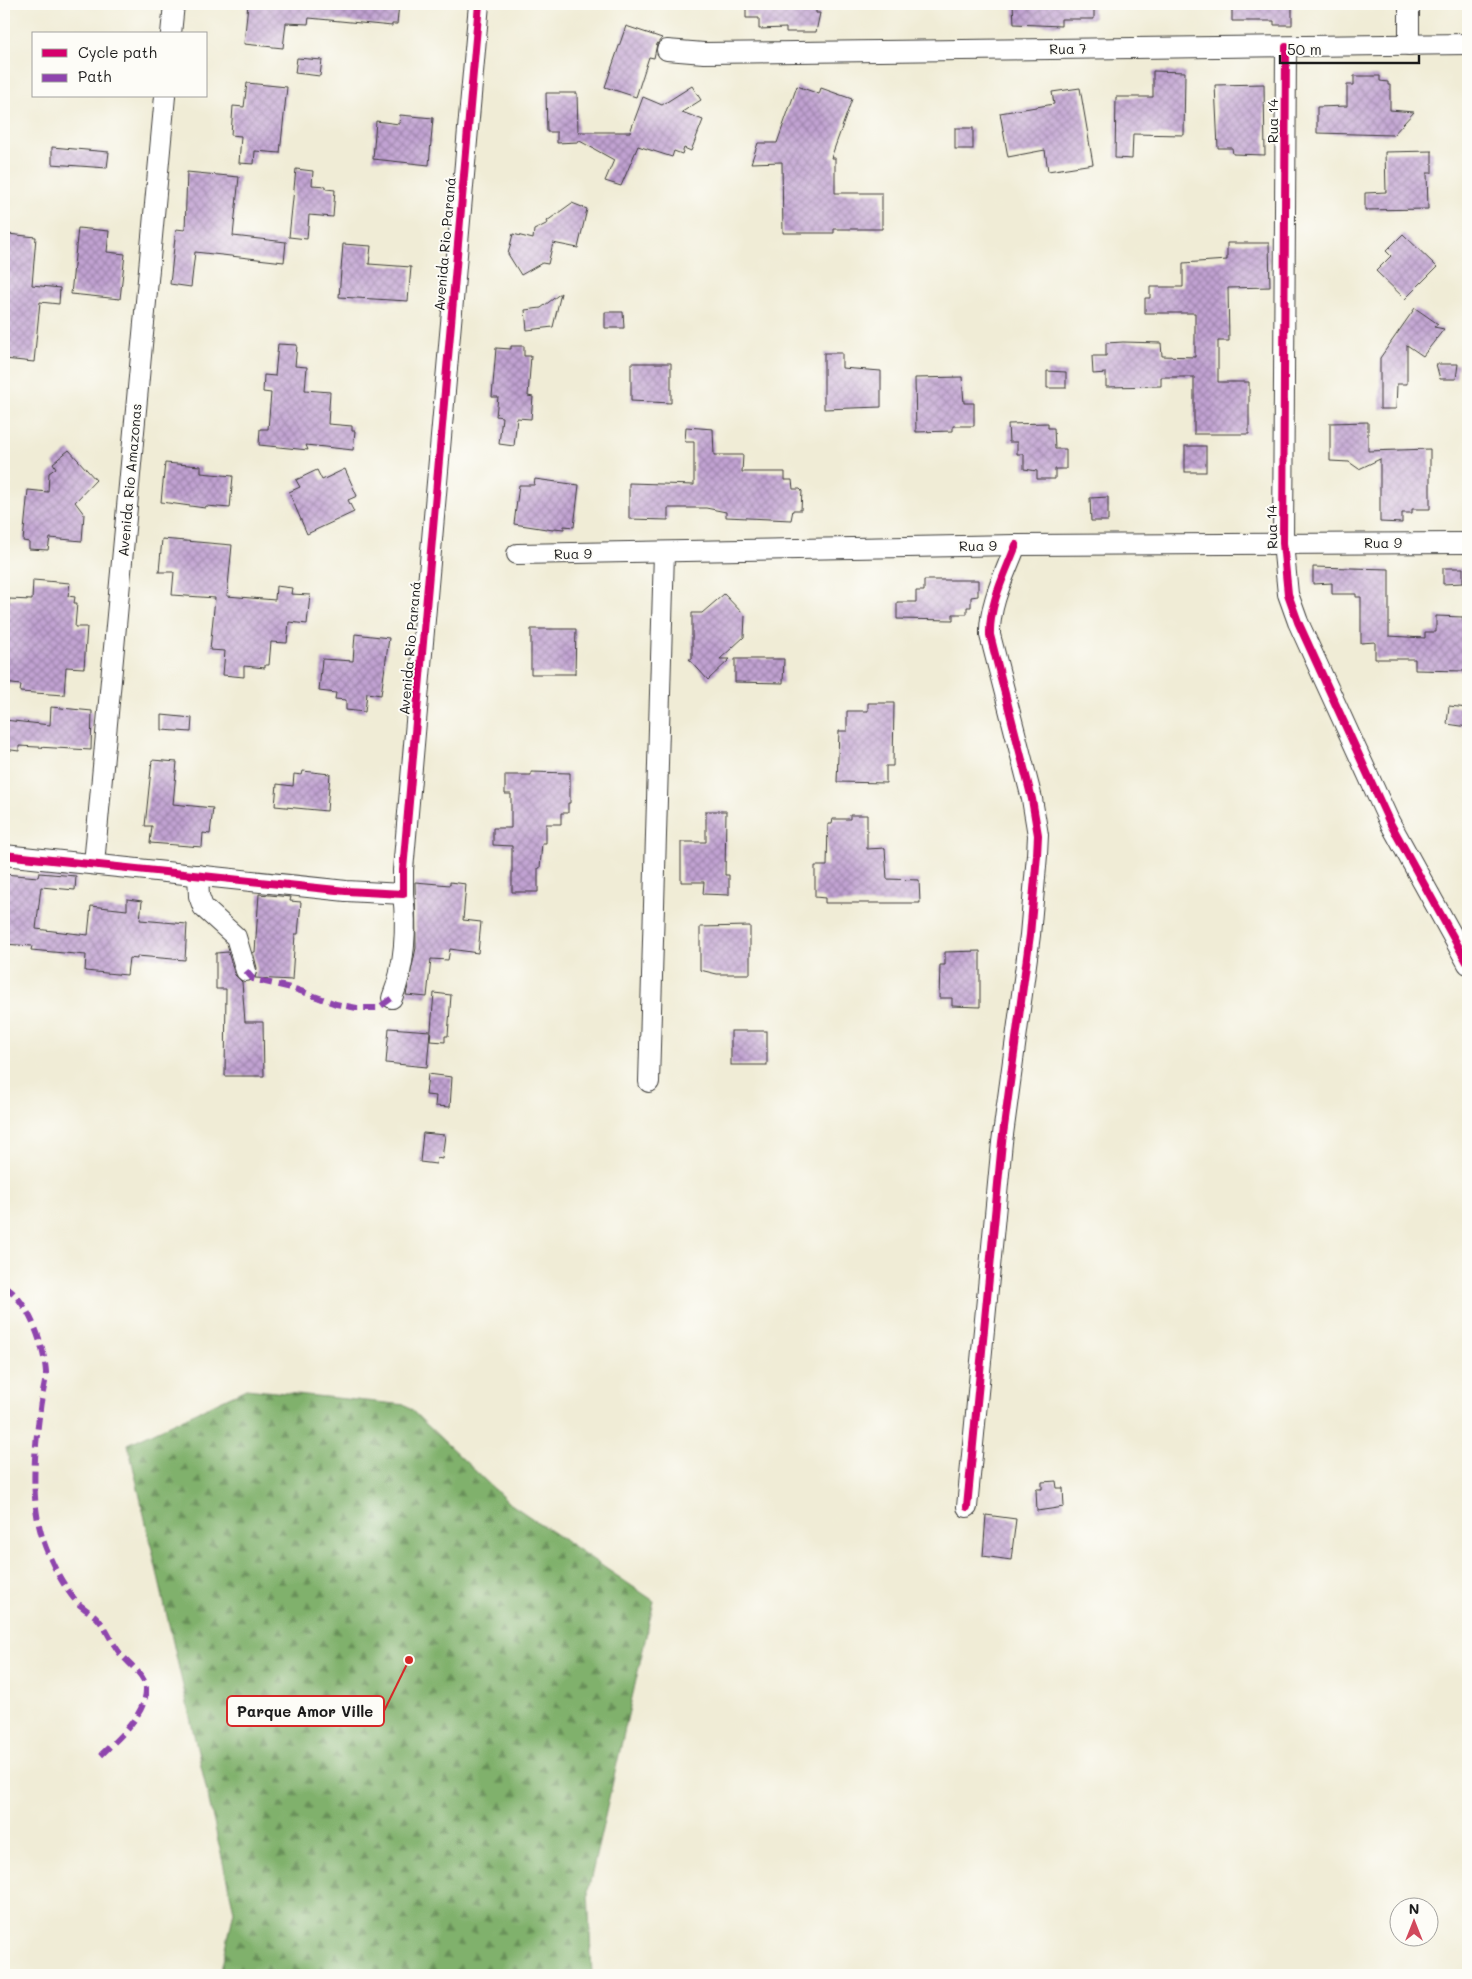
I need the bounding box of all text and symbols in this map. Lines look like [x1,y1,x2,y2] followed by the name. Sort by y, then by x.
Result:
[32,32,208,98] legend
[1280,32,1418,64] scale bar
[1049,39,1087,58] street label: Rua 7
[1287,39,1322,59] text: 50 m
[78,42,157,62] text: Cycle path
[78,66,112,86] text: Path
[1263,98,1282,143] street label: Rua 14
[429,176,460,312] street label: Avenida Rio Paraná
[113,403,146,557] street label: Avenida Rio Amazonas
[1262,504,1281,549] street label: Rua 14
[1364,533,1402,552] street label: Rua 9
[959,536,997,555] street label: Rua 9
[554,544,592,563] street label: Rua 9
[394,580,425,716] street label: Avenida Rio Paraná
[227,1696,384,1726] callout: Parque Amor Ville
[237,1701,373,1721] text: Parque Amor Ville
[1390,1896,1440,1946] north arrow
[1409,1899,1419,1918] text: N

